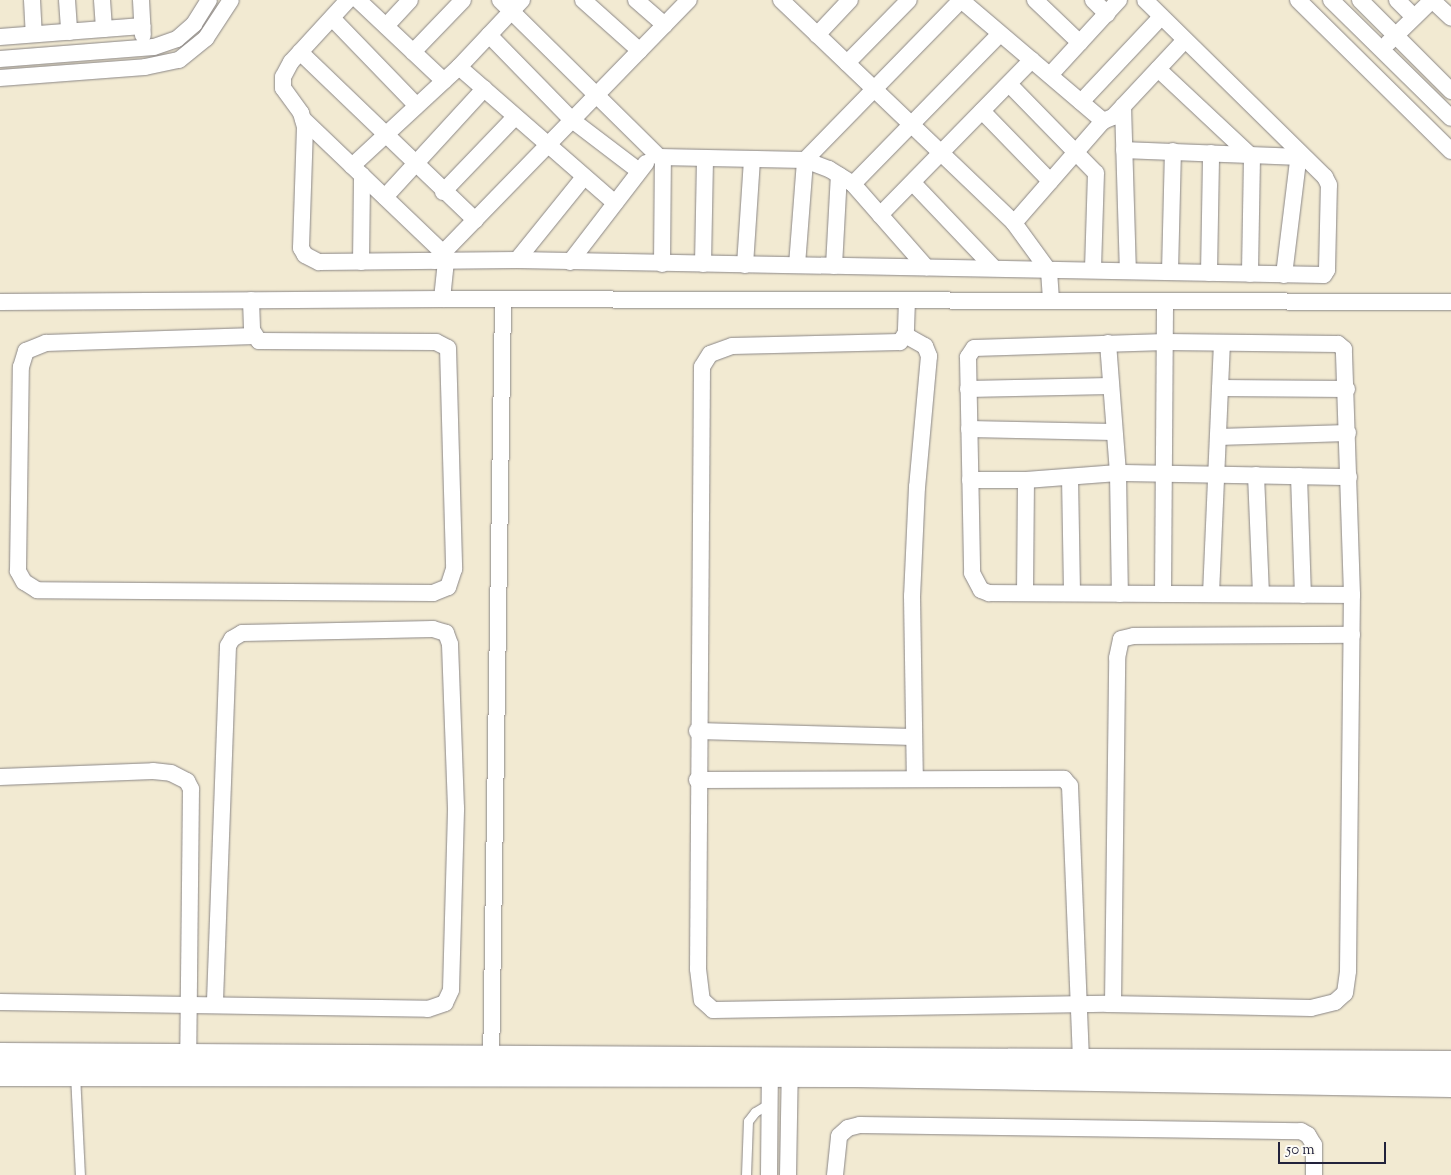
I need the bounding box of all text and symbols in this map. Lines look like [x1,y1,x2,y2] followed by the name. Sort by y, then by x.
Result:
[1281,1132,1388,1164] scale bar
[1286,1140,1315,1161] text: 50 m

